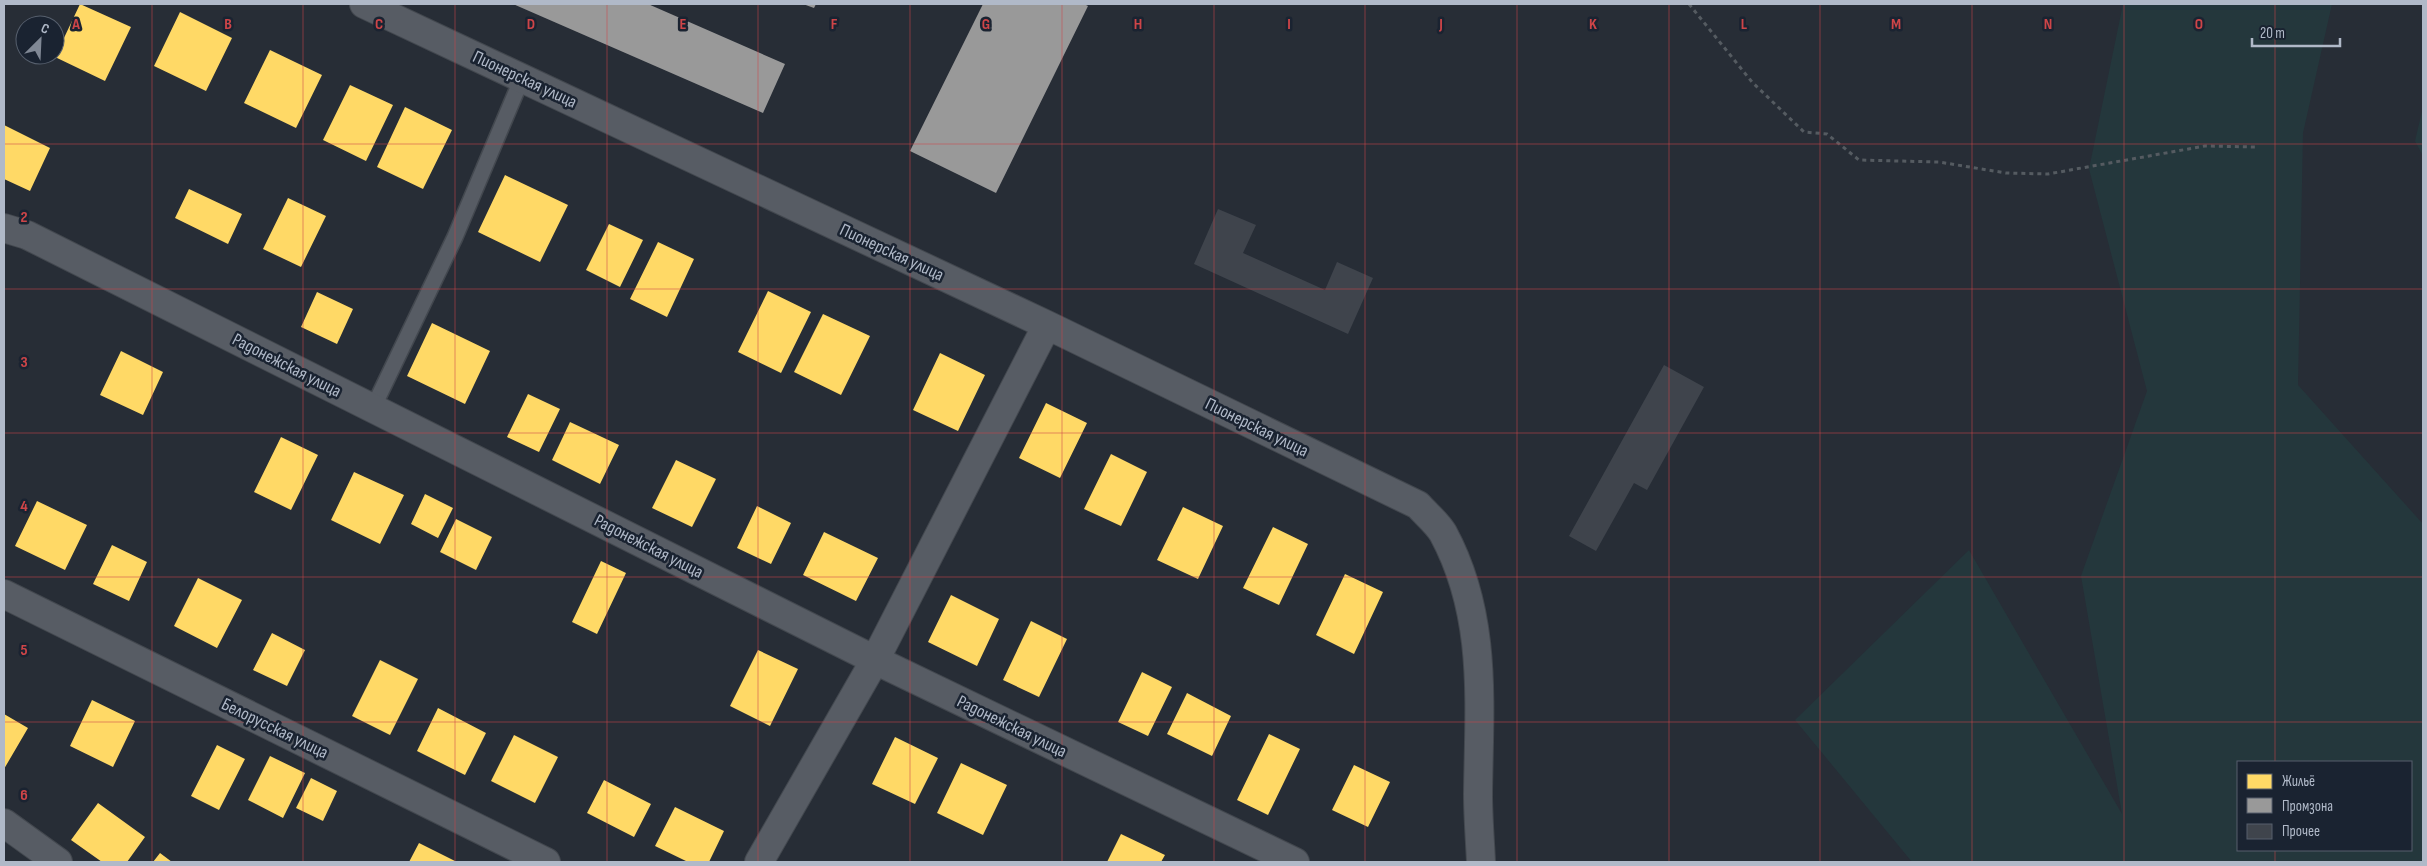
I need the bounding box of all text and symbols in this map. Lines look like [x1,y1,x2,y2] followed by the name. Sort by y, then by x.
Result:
[15,15,65,65] north arrow
[71,15,80,34] text: A
[224,15,232,34] text: B
[375,15,383,34] text: C
[527,15,535,34] text: D
[680,15,687,34] text: E
[831,15,838,34] text: F
[982,15,990,34] text: G
[1134,15,1142,34] text: H
[1287,15,1291,34] text: I
[1438,15,1443,34] text: J
[1589,15,1597,34] text: K
[1741,15,1748,34] text: L
[1891,15,1901,34] text: M
[2044,15,2052,34] text: N
[2195,15,2203,34] text: O
[2252,15,2340,47] scale bar
[38,19,52,38] text: С
[2260,24,2285,43] text: 20 m
[469,46,580,113] street label: Пионерская улица
[20,208,28,227] text: 2
[836,219,947,286] street label: Пионерская улица
[229,329,345,402] street label: Радонежская улица
[20,353,28,372] text: 3
[1202,393,1312,462] street label: Пионерская улица
[20,497,28,516] text: 4
[591,510,707,583] street label: Радонежская улица
[20,641,28,660] text: 5
[953,691,1070,762] street label: Радонежская улица
[218,694,332,763] street label: Белорусская улица
[2237,761,2412,851] legend
[2282,772,2315,791] text: Жильё
[20,786,28,805] text: 6
[2282,797,2333,816] text: Промзона
[2282,822,2320,841] text: Прочее

